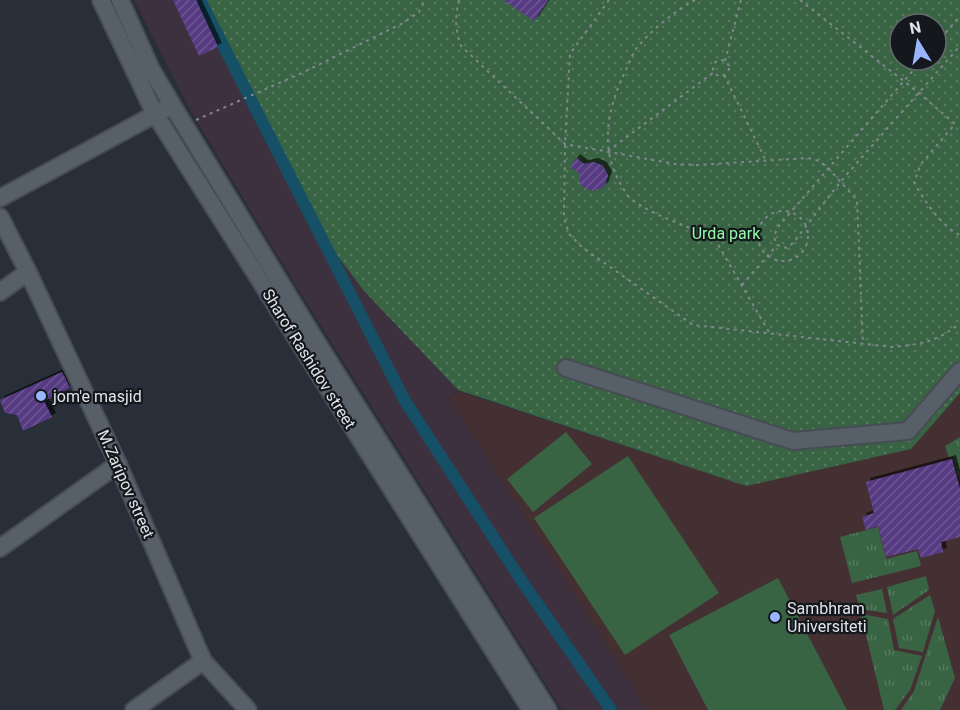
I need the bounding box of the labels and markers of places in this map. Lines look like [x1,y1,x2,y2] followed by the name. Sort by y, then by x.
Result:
[52,387,142,406] place label: jom'e masjid
[34,389,48,403] marker: jom'e masjid
[787,599,867,636] place label: Sambhram Universiteti
[768,610,782,624] marker: Sambhram Universiteti

